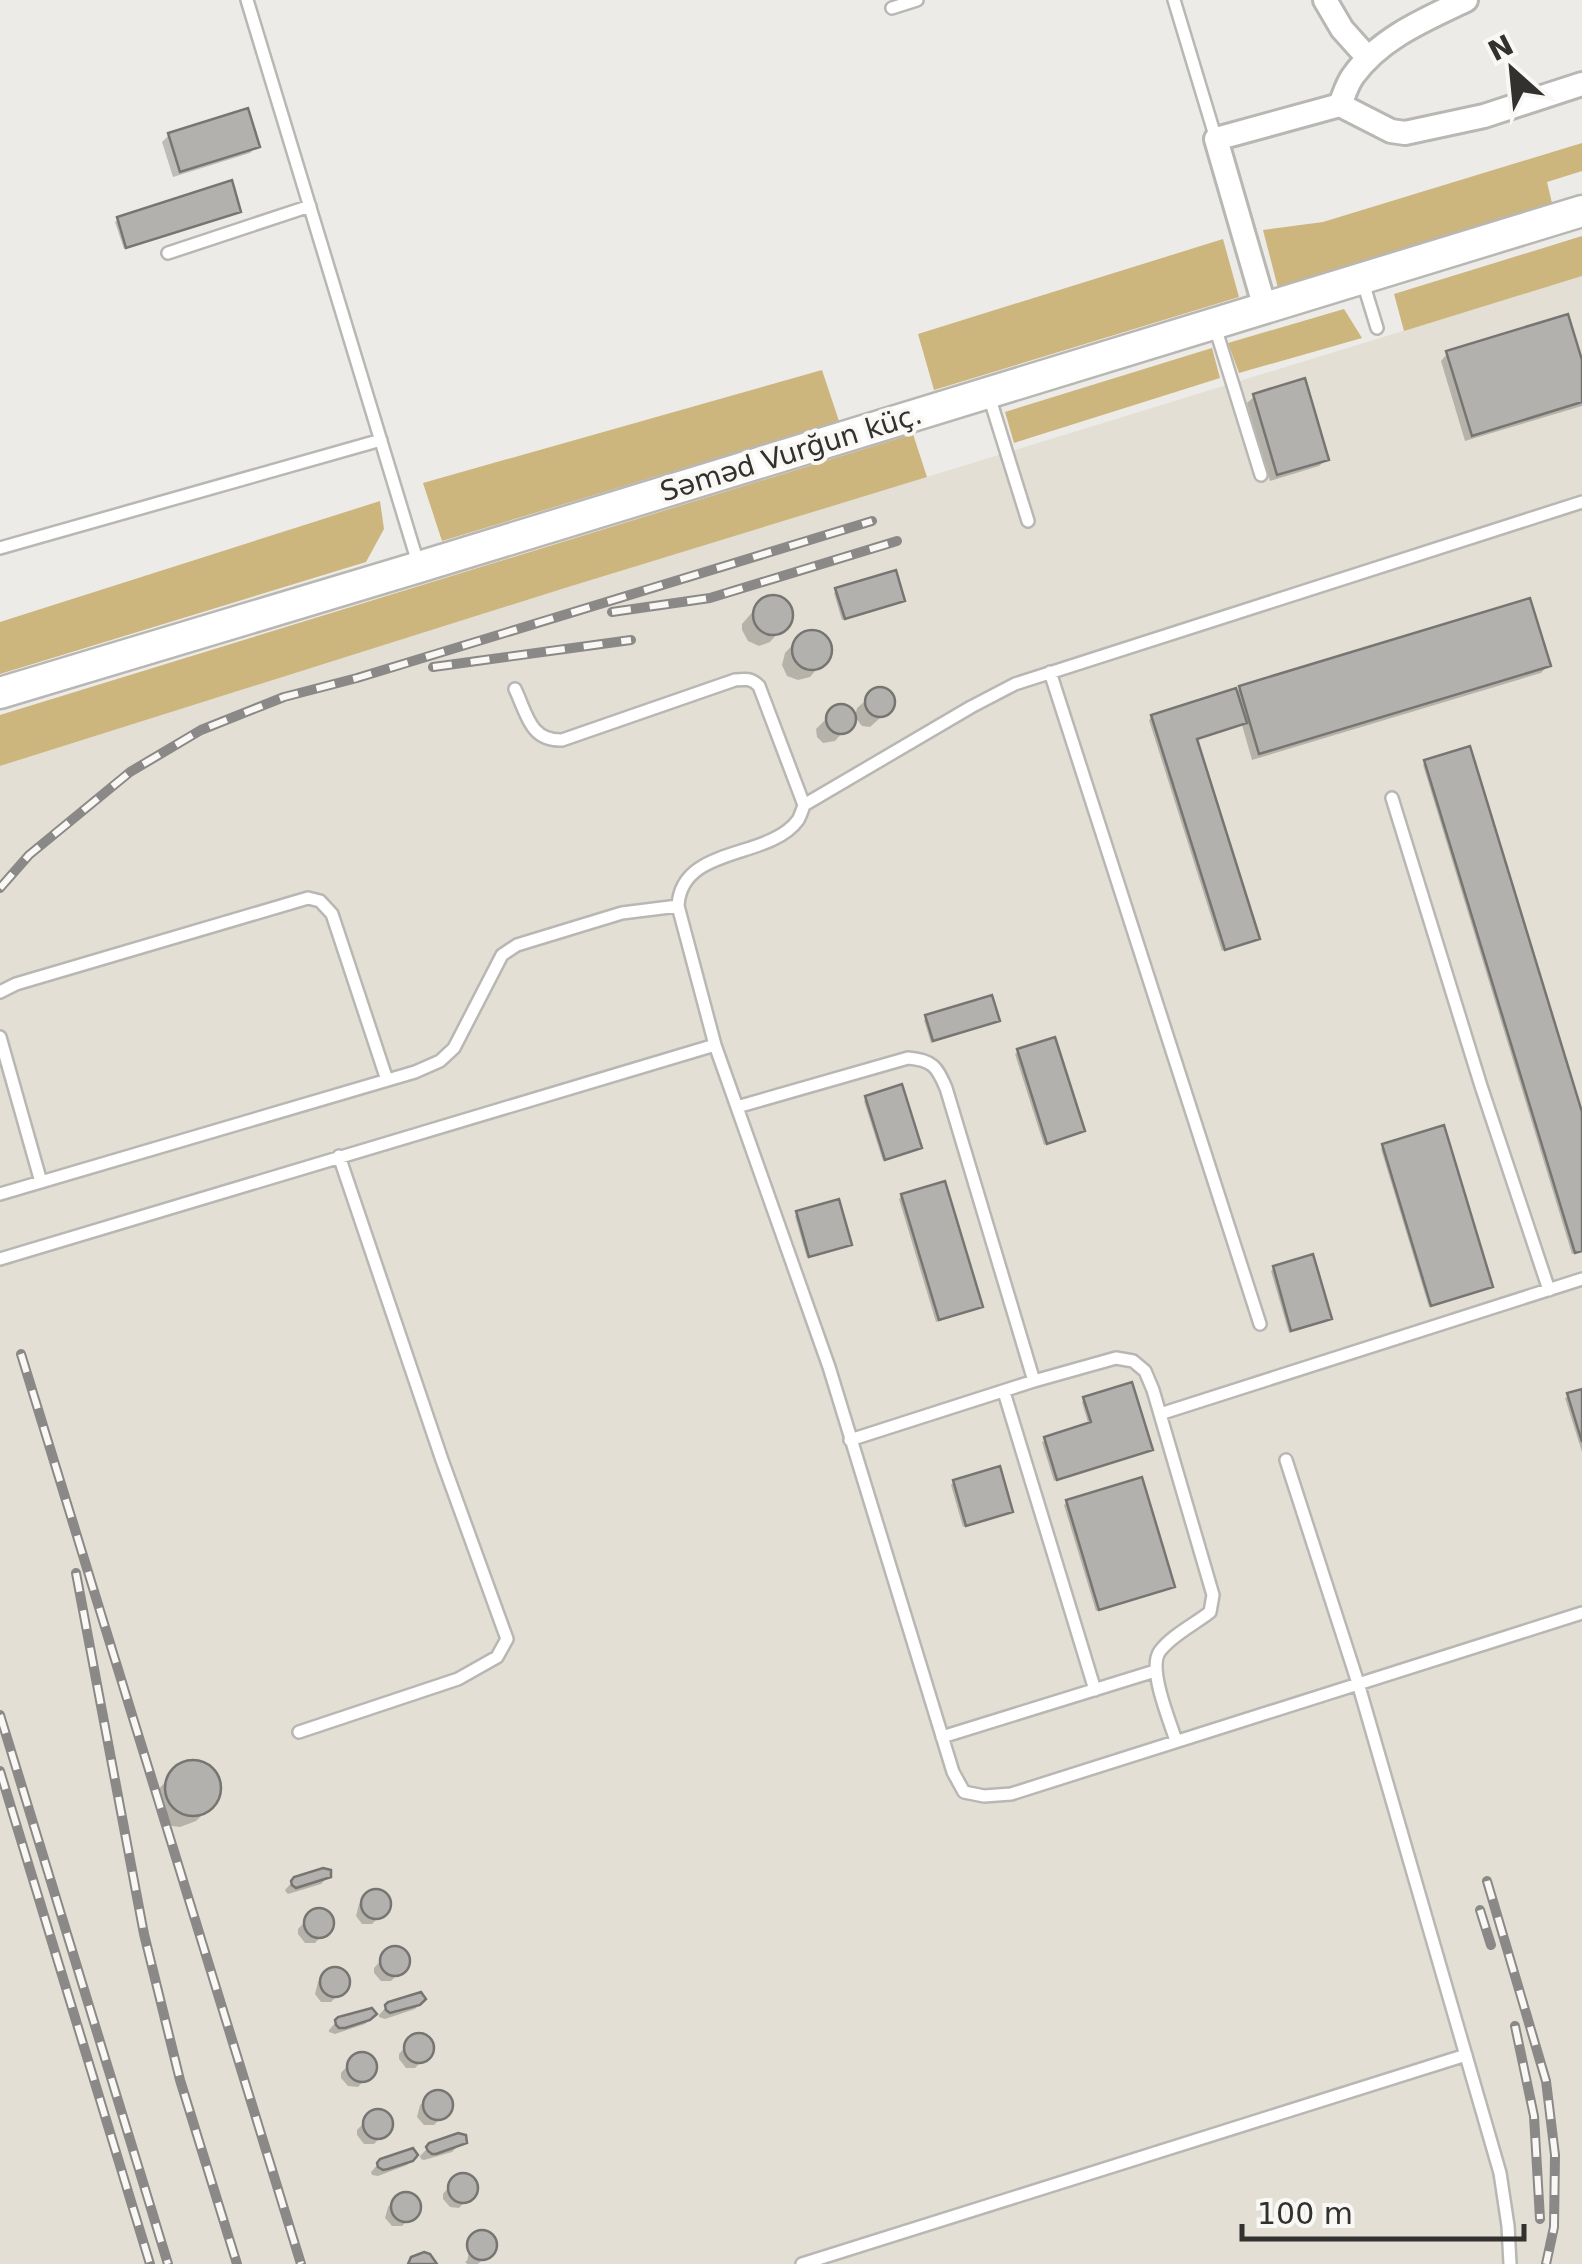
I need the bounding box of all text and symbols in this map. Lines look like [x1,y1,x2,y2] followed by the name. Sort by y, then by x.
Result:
[1462,20,1562,120] north arrow
[1483,28,1519,68] text: N
[656,397,926,509] street label: Səməd Vurğun küç.
[1242,2179,1524,2241] scale bar
[1257,2196,1353,2231] text: 100 m

